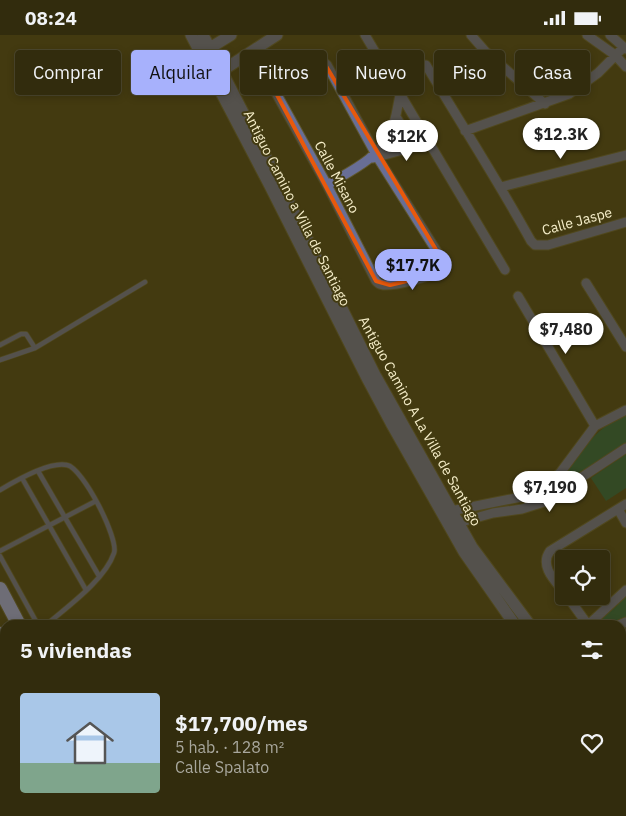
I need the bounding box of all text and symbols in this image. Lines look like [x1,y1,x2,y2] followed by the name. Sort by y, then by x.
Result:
[25,6,77,30] text: 08:24
[15,50,121,95] chip: Comprar
[131,50,230,95] chip: Alquilar
[240,50,327,95] chip: Filtros
[337,50,424,95] chip: Nuevo
[434,50,505,95] chip: Piso
[515,50,590,95] chip: Casa
[240,107,354,309] street label: Antiguo Camino a Villa de Santiago
[520,117,602,160] pin: $12.3K
[377,119,437,162] pin: $12K
[534,124,588,144] text: $12.3K
[387,126,427,146] text: $12K
[310,138,364,217] street label: Calle Misano
[540,203,614,239] street label: Calle Jaspe
[372,249,454,291] pin: $17.7K
[386,255,440,275] text: $17.7K
[355,313,485,529] street label: Antiguo Camino A La Villa de Santiago
[525,313,607,355] pin: $7,480
[540,319,592,339] text: $7,480
[509,471,591,513] pin: $7,190
[524,477,576,497] text: $7,190
[555,550,610,605] map controls
[555,550,610,605] button: locate
[20,636,132,664] text: 5 viviendas
[578,636,606,664] icon: filters
[175,709,308,737] text: $17,700/mes
[60,713,120,773] icon: home
[578,729,606,757] icon: heart
[175,737,284,757] text: 5 hab. · 128 m²
[175,757,269,777] text: Calle Spalato

